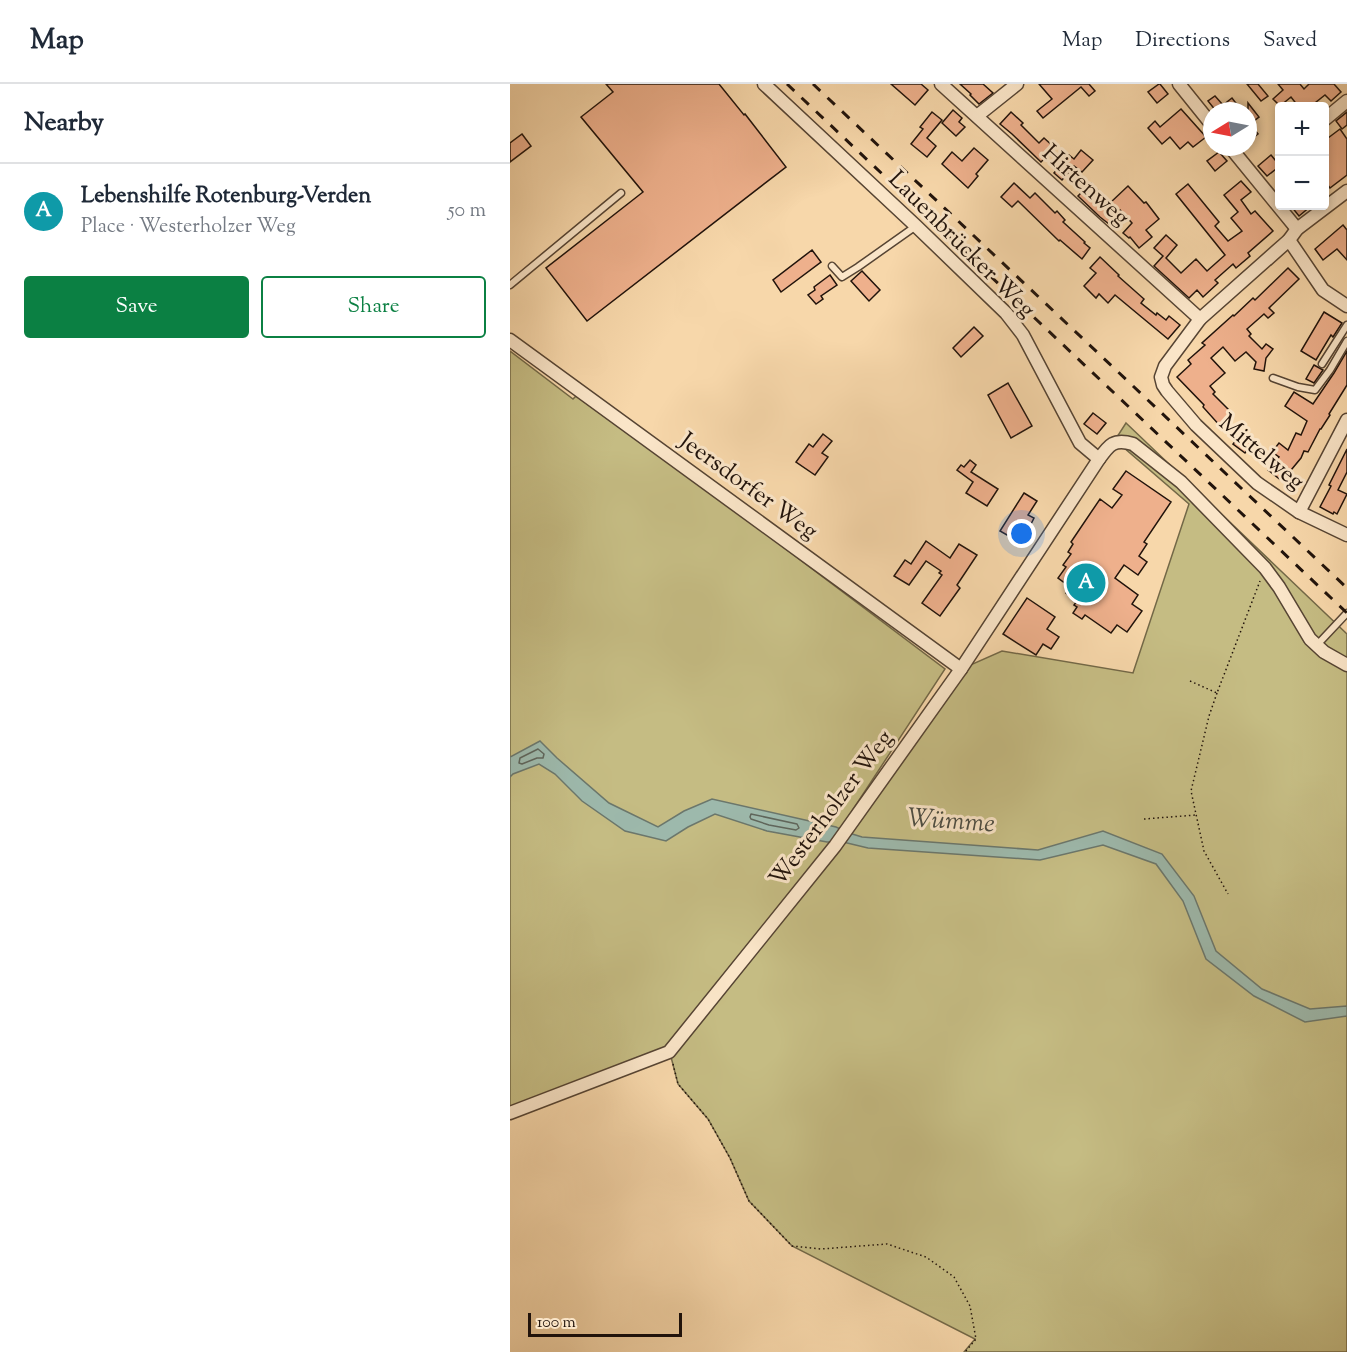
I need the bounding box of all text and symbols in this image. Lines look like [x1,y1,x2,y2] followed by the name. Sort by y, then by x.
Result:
[30,21,84,61] text: Map
[1062,26,1102,56] text: Map
[1135,26,1230,56] text: Directions
[1263,26,1317,56] text: Saved
[1203,102,1257,156] north arrow
[1275,102,1329,210] map controls
[1275,102,1329,156] button: +
[24,105,104,142] text: Nearby
[1034,137,1137,235] street label: Hirtenweg
[1275,156,1329,210] button: −
[880,164,1043,327] street label: Lauenbrücker Weg
[81,181,371,213] text: Lebenshilfe Rotenburg-Verden
[35,197,52,226] text: A
[448,197,486,226] text: 50 m
[81,213,296,242] text: Place · Westerholzer Weg
[24,276,249,338] button: Save
[261,276,486,338] button: Share
[1211,407,1312,499] street label: Mittelweg
[670,424,824,549] street label: Jeersdorfer Weg
[1007,519,1036,548] your location
[1066,560,1106,606] pin: A
[762,723,902,894] street label: Westerholzer Weg
[906,800,996,844] water label: Wümme
[528,1310,682,1338] scale bar
[537,1312,576,1335] text: 100 m

